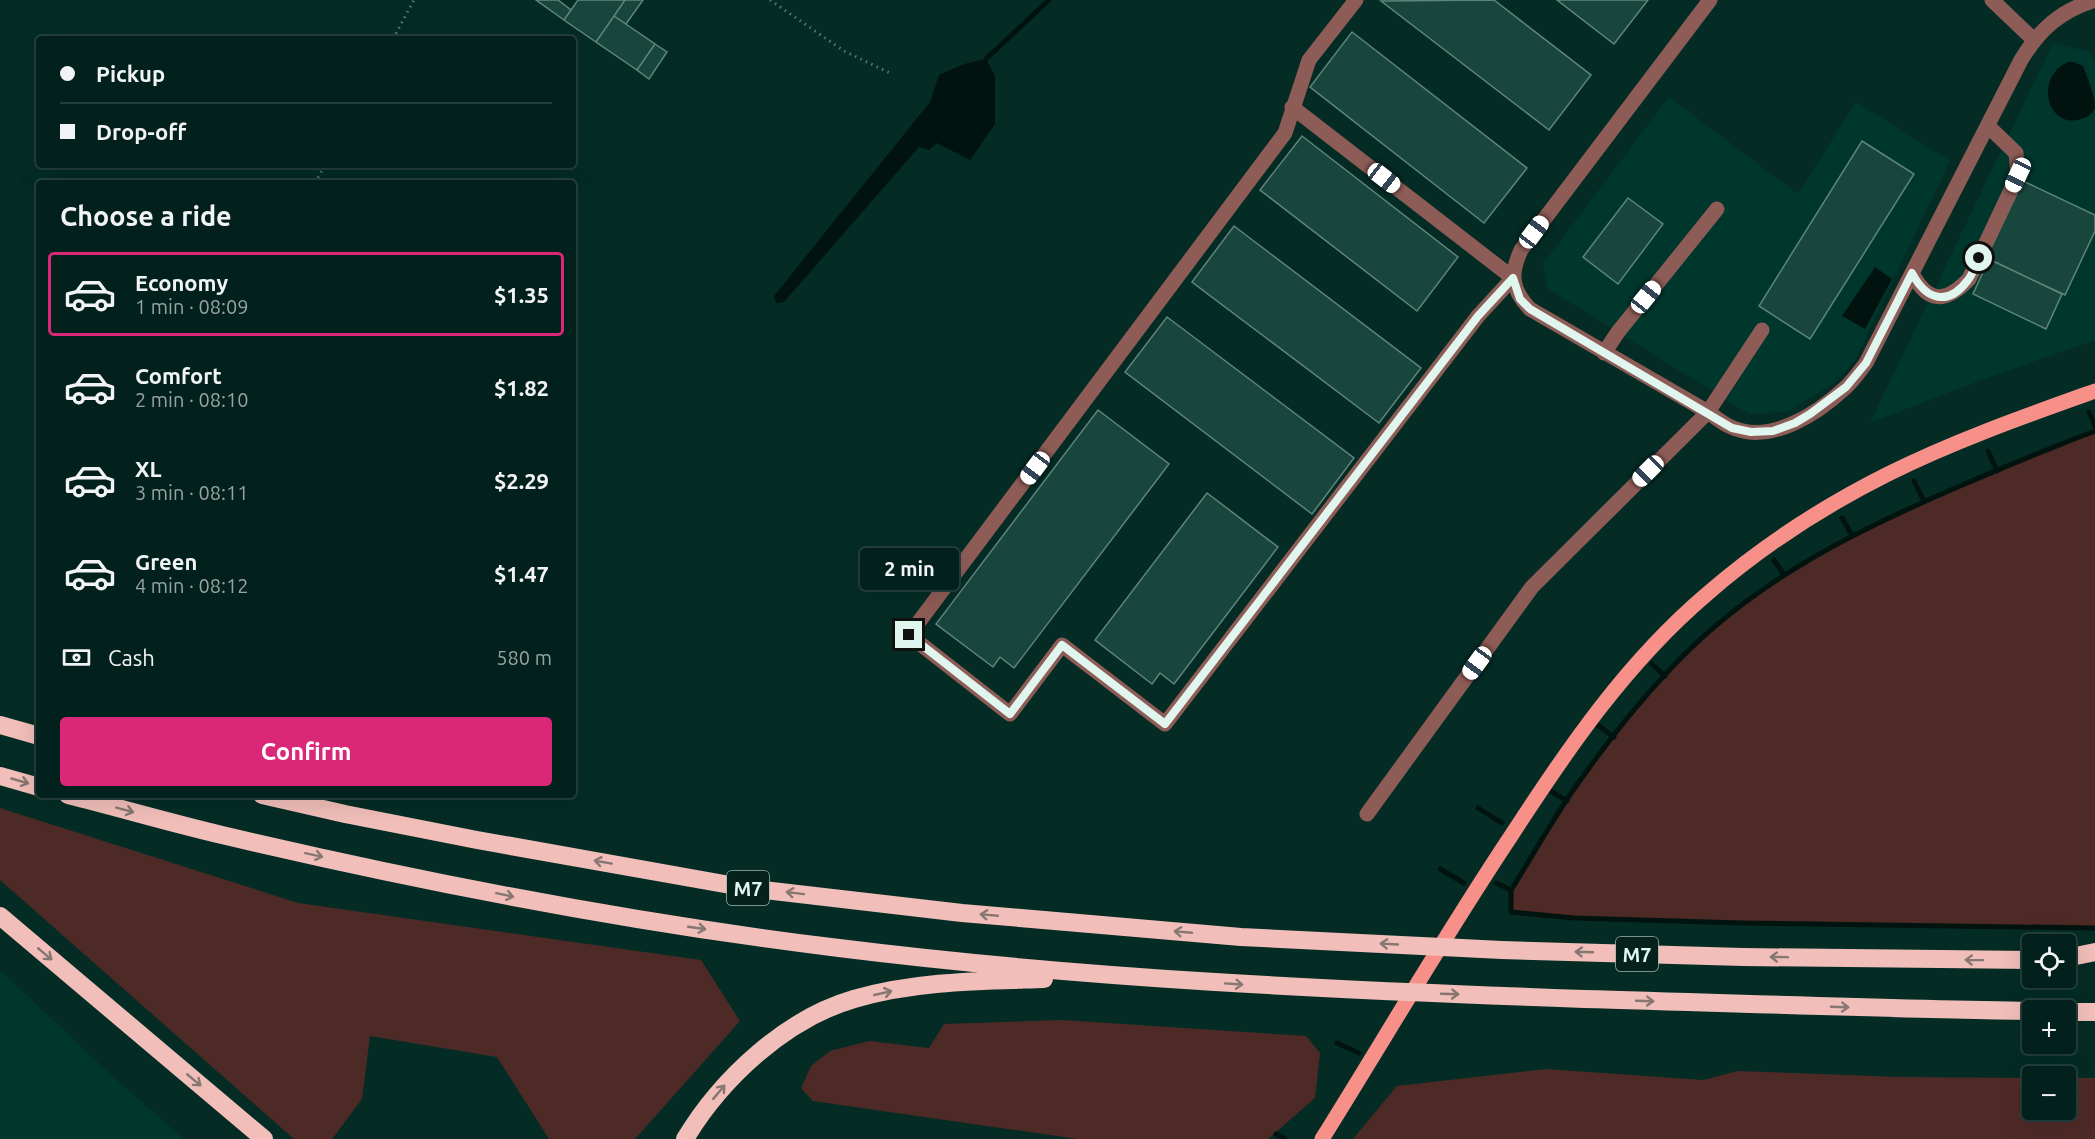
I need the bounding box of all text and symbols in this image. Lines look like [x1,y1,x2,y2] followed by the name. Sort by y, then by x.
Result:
[96,61,165,86] text: Pickup
[96,119,186,144] text: Drop-off
[2002,155,2034,195] car
[1364,160,1404,196] car
[60,201,232,231] text: Choose a ride
[1516,212,1552,252] car
[1965,244,1992,271] route start
[63,267,117,321] icon: car
[135,270,228,295] text: Economy
[1628,277,1664,317] car
[494,282,549,307] text: $1.35
[135,295,249,318] text: 1 min · 08:09
[63,360,117,414] icon: car
[135,363,222,388] text: Comfort
[494,375,549,400] text: $1.82
[135,388,249,411] text: 2 min · 08:10
[1017,448,1053,488] car
[1629,452,1667,490] car
[63,453,117,507] icon: car
[135,456,162,481] text: XL
[494,468,549,493] text: $2.29
[135,481,249,504] text: 3 min · 08:11
[63,546,117,600] icon: car
[860,548,958,590] callout: 2 min
[135,549,197,574] text: Green
[884,557,935,580] text: 2 min
[494,561,549,586] text: $1.47
[135,574,249,597] text: 4 min · 08:12
[895,621,922,648] route end
[60,641,93,674] icon: cash
[1459,643,1495,683] car
[108,645,155,670] text: Cash
[496,646,552,669] text: 580 m
[60,717,552,786] button: Confirm
[10,776,29,788] one-way arrow
[115,805,134,816] one-way arrow
[304,850,324,861] one-way arrow
[593,856,613,867] one-way arrow
[727,871,769,905] road number: M7
[786,887,806,898] one-way arrow
[495,890,514,902] one-way arrow
[979,909,999,920] one-way arrow
[687,922,707,933] one-way arrow
[1174,926,1194,937] one-way arrow
[2022,934,2076,1120] map controls
[2022,934,2076,988] button: locate
[1616,937,1658,971] road number: M7
[1380,938,1400,949] one-way arrow
[1575,946,1595,958] one-way arrow
[37,947,52,961] one-way arrow
[1770,951,1790,963] one-way arrow
[1965,954,1985,966] one-way arrow
[1224,979,1244,990] one-way arrow
[873,986,892,998] one-way arrow
[1440,989,1460,1000] one-way arrow
[1635,995,1655,1006] one-way arrow
[2022,1000,2076,1054] button: +
[1830,1001,1850,1013] one-way arrow
[2022,1066,2076,1120] button: −
[186,1073,201,1087] one-way arrow
[713,1084,726,1100] one-way arrow

